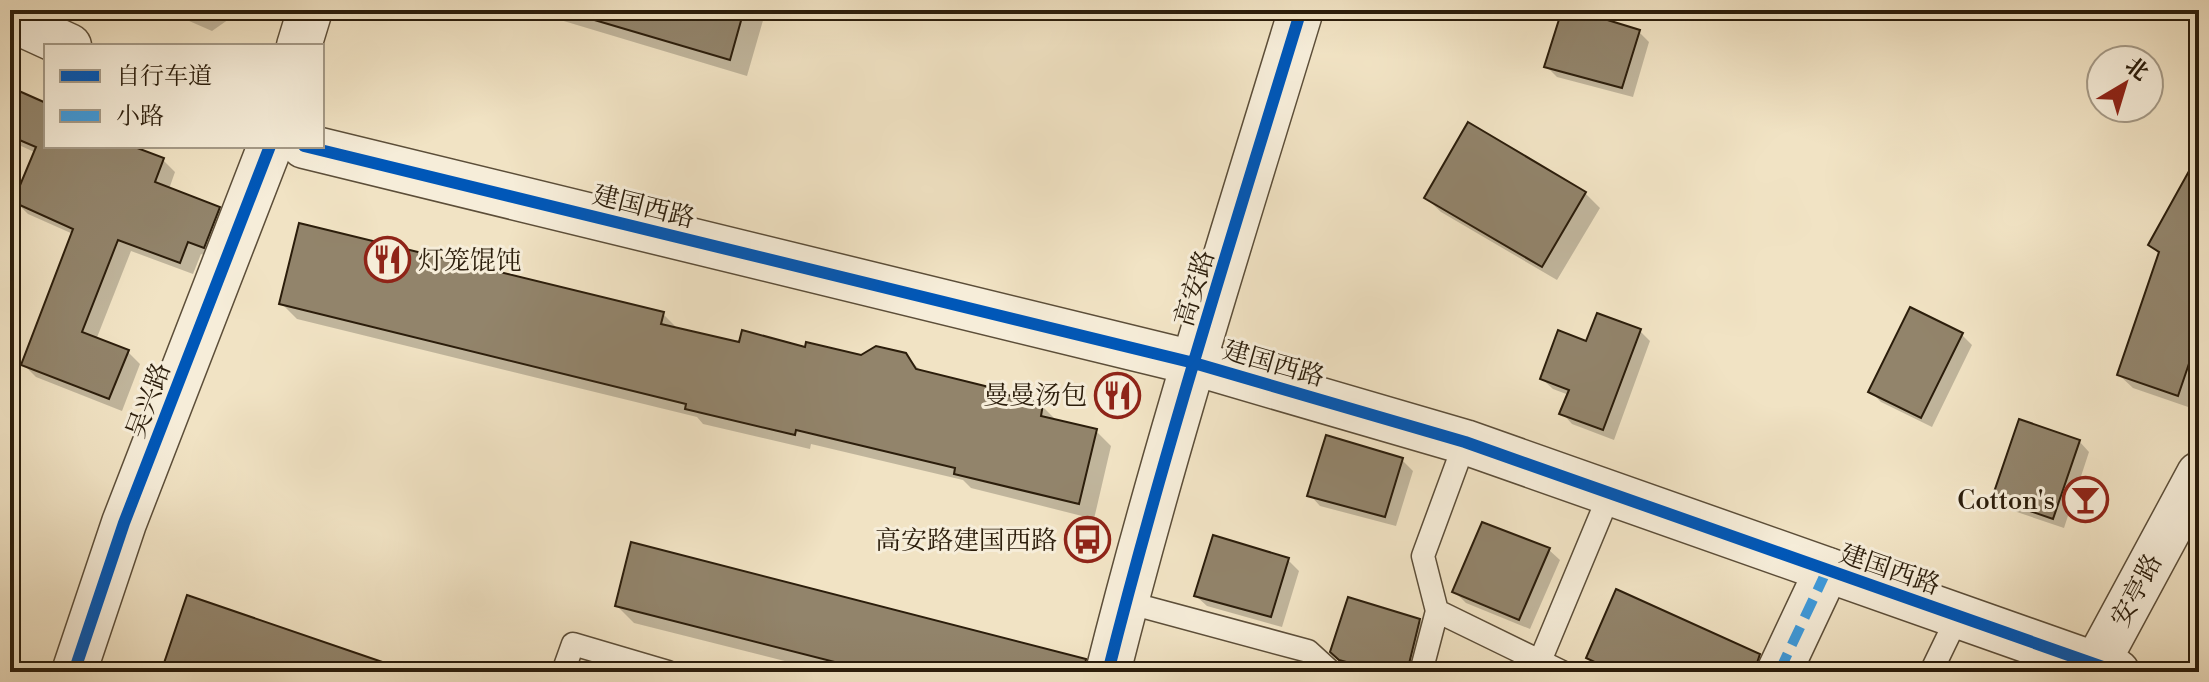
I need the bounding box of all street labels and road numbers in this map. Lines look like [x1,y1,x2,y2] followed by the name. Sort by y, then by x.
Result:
[589,179,698,235] street label: 建国西路
[1168,246,1222,330] street label: 高安路
[1219,334,1328,394] street label: 建国西路
[120,358,178,443] street label: 吴兴路
[1835,538,1944,602] street label: 建国西路
[2104,549,2169,632] street label: 安亭路

